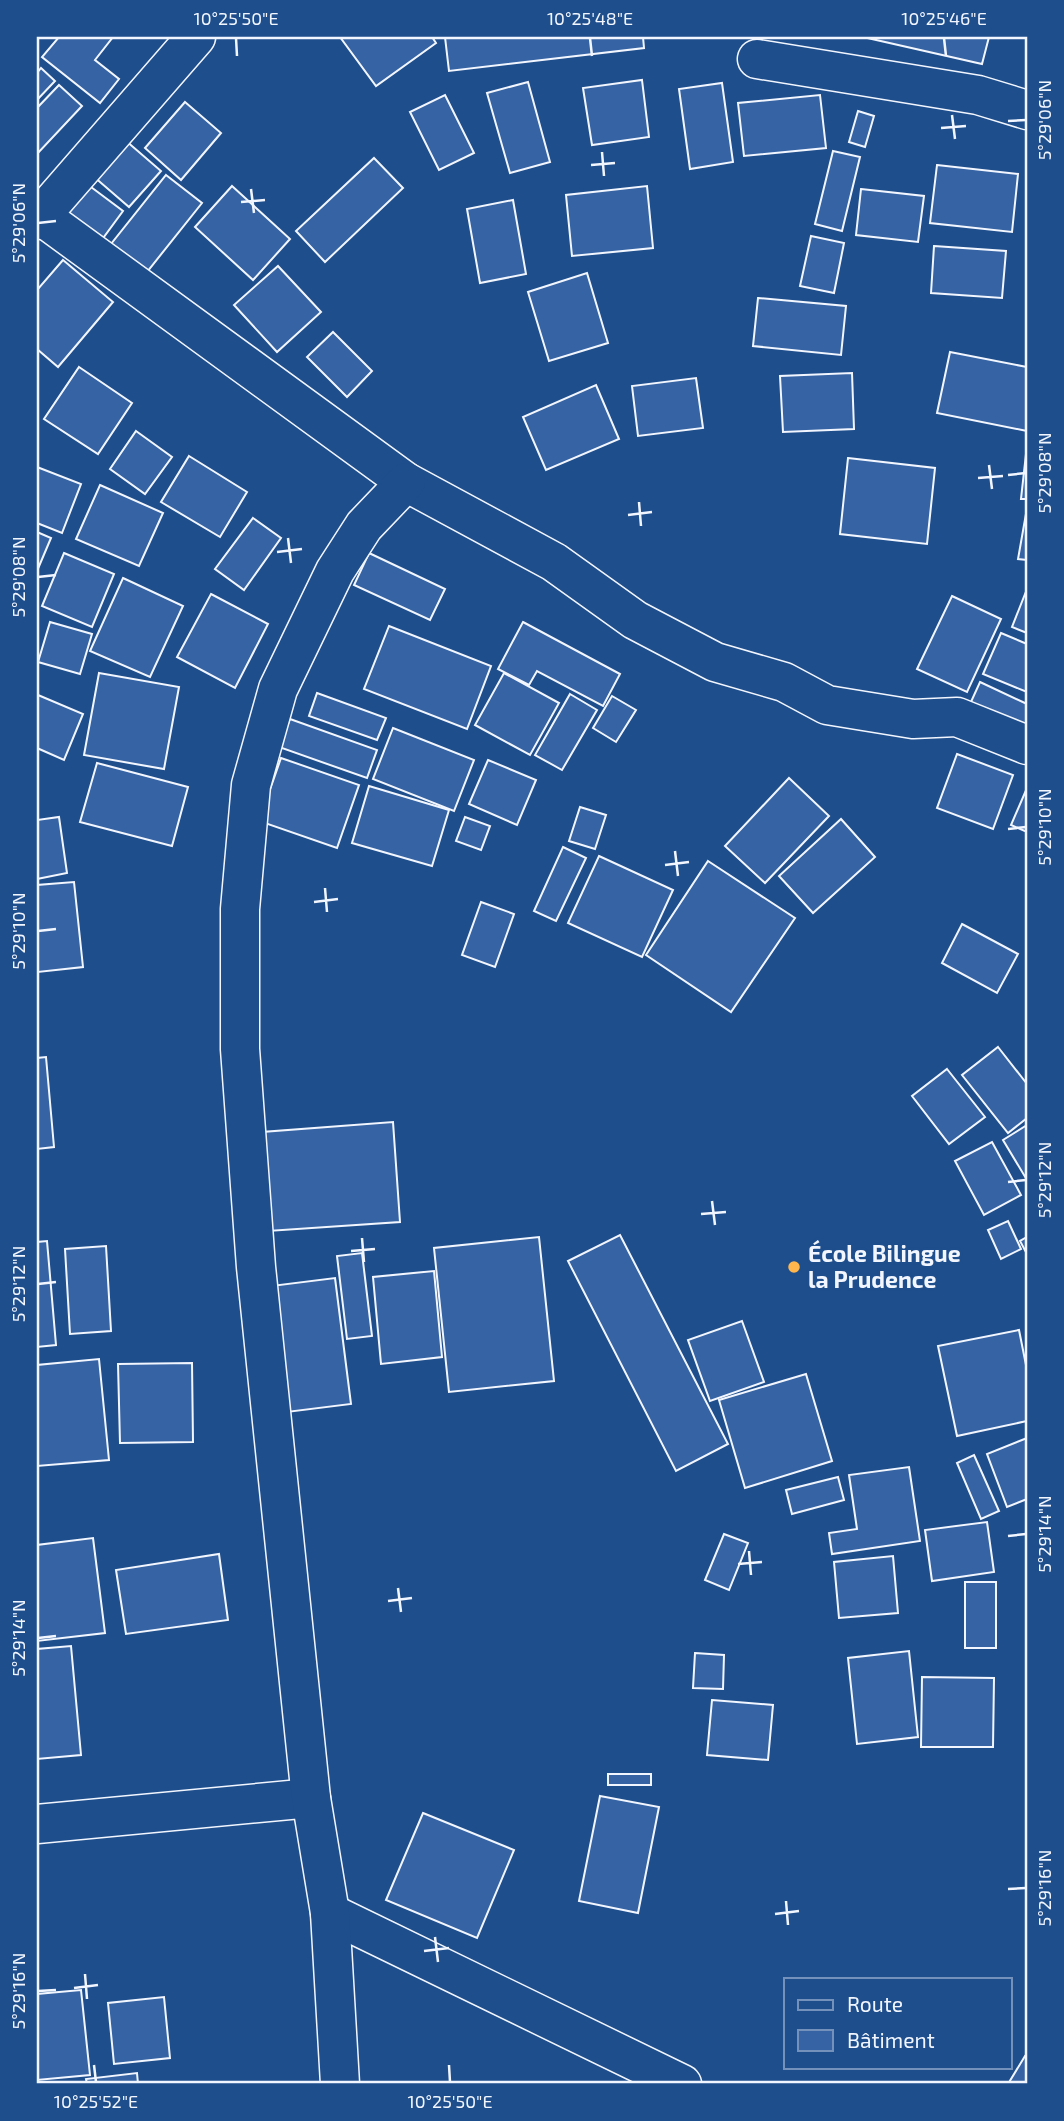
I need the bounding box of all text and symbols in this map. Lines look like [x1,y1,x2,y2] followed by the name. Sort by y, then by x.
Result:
[193,7,279,29] text: 10°25'50"E
[547,7,633,29] text: 10°25'48"E
[901,7,987,29] text: 10°25'46"E
[1033,80,1055,160] text: 5°29'06"N
[7,183,29,263] text: 5°29'06"N
[1033,432,1055,514] text: 5°29'08"N
[7,536,29,618] text: 5°29'08"N
[1033,788,1055,866] text: 5°29'10"N
[7,892,29,970] text: 5°29'10"N
[1033,1142,1055,1218] text: 5°29'12"N
[808,1239,961,1293] place label: École Bilingue la Prudence
[7,1246,29,1322] text: 5°29'12"N
[786,1259,802,1275] marker: École Bilingue la Prudence
[1033,1495,1055,1573] text: 5°29'14"N
[7,1599,29,1677] text: 5°29'14"N
[1033,1850,1055,1926] text: 5°29'16"N
[7,1953,29,2029] text: 5°29'16"N
[784,1978,1012,2068] legend
[847,1991,903,2016] text: Route
[847,2027,935,2052] text: Bâtiment
[54,2090,138,2112] text: 10°25'52"E
[407,2090,493,2112] text: 10°25'50"E

